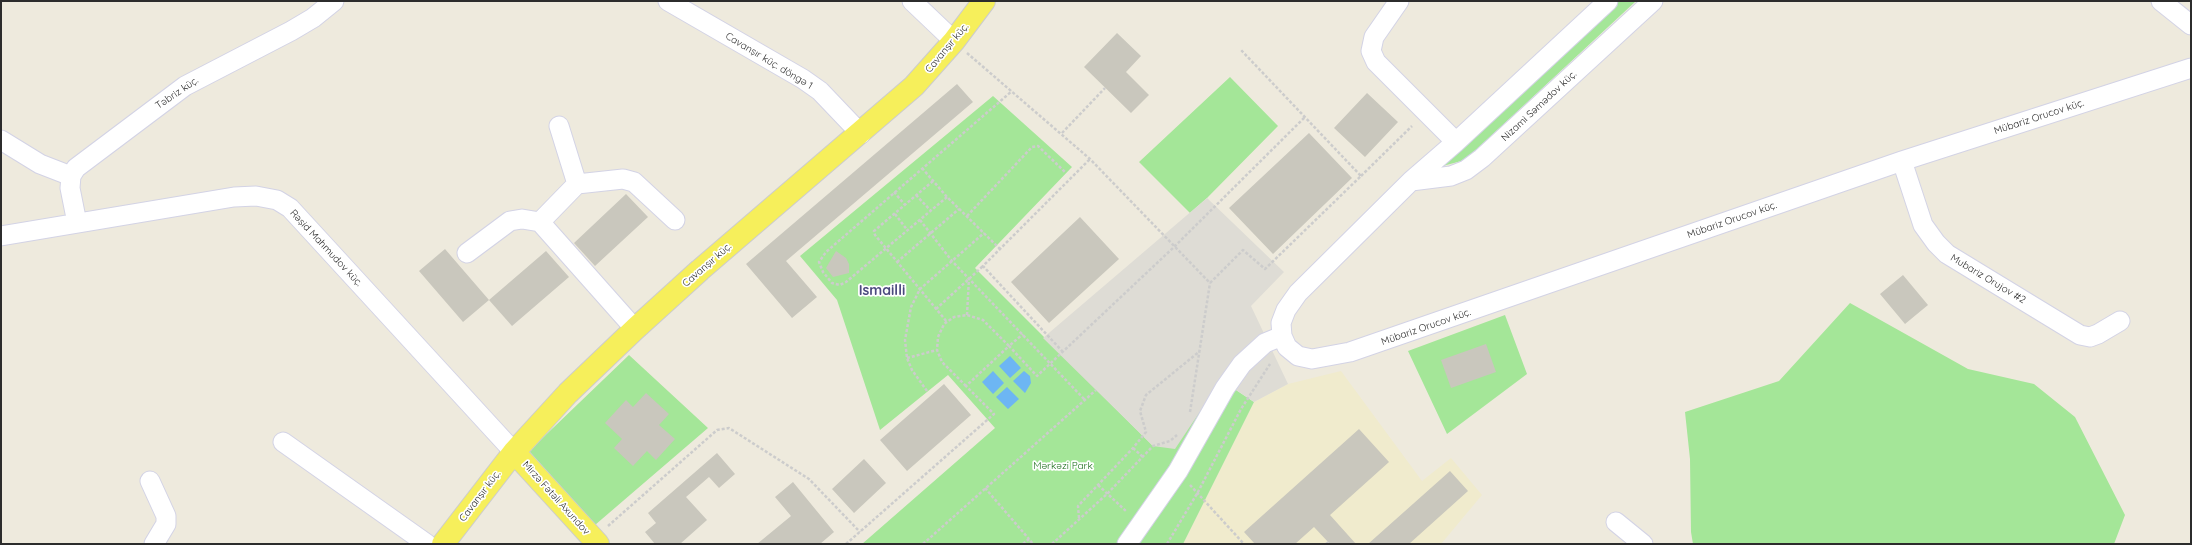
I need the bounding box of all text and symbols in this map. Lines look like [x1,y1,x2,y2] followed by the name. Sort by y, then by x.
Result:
[923,21,971,75] street label: Cavanşır küç.
[723,30,815,92] street label: Cavanşır küç. döngə 1
[1499,68,1579,144] street label: Nizami Səmədov küç.
[153,74,201,112] street label: Təbriz küç.
[1992,97,2086,137] street label: Mübariz Orucov küç.
[1686,199,1778,241] street label: Mübariz Orucov küç.
[287,207,365,289] street label: Rəşid Mahmudov küç.
[680,240,734,290] street label: Cavanşır küç.
[1948,252,2028,306] street label: Mubariz Orujov #2
[859,283,905,299] district label: Ismailli
[1380,306,1472,348] street label: Mübariz Orucov küç.
[520,459,592,537] street label: Mirzə Fətəli Axundov
[1033,460,1093,472] park label: Mərkəzi Park
[457,468,503,524] street label: Cavanşır küç.

